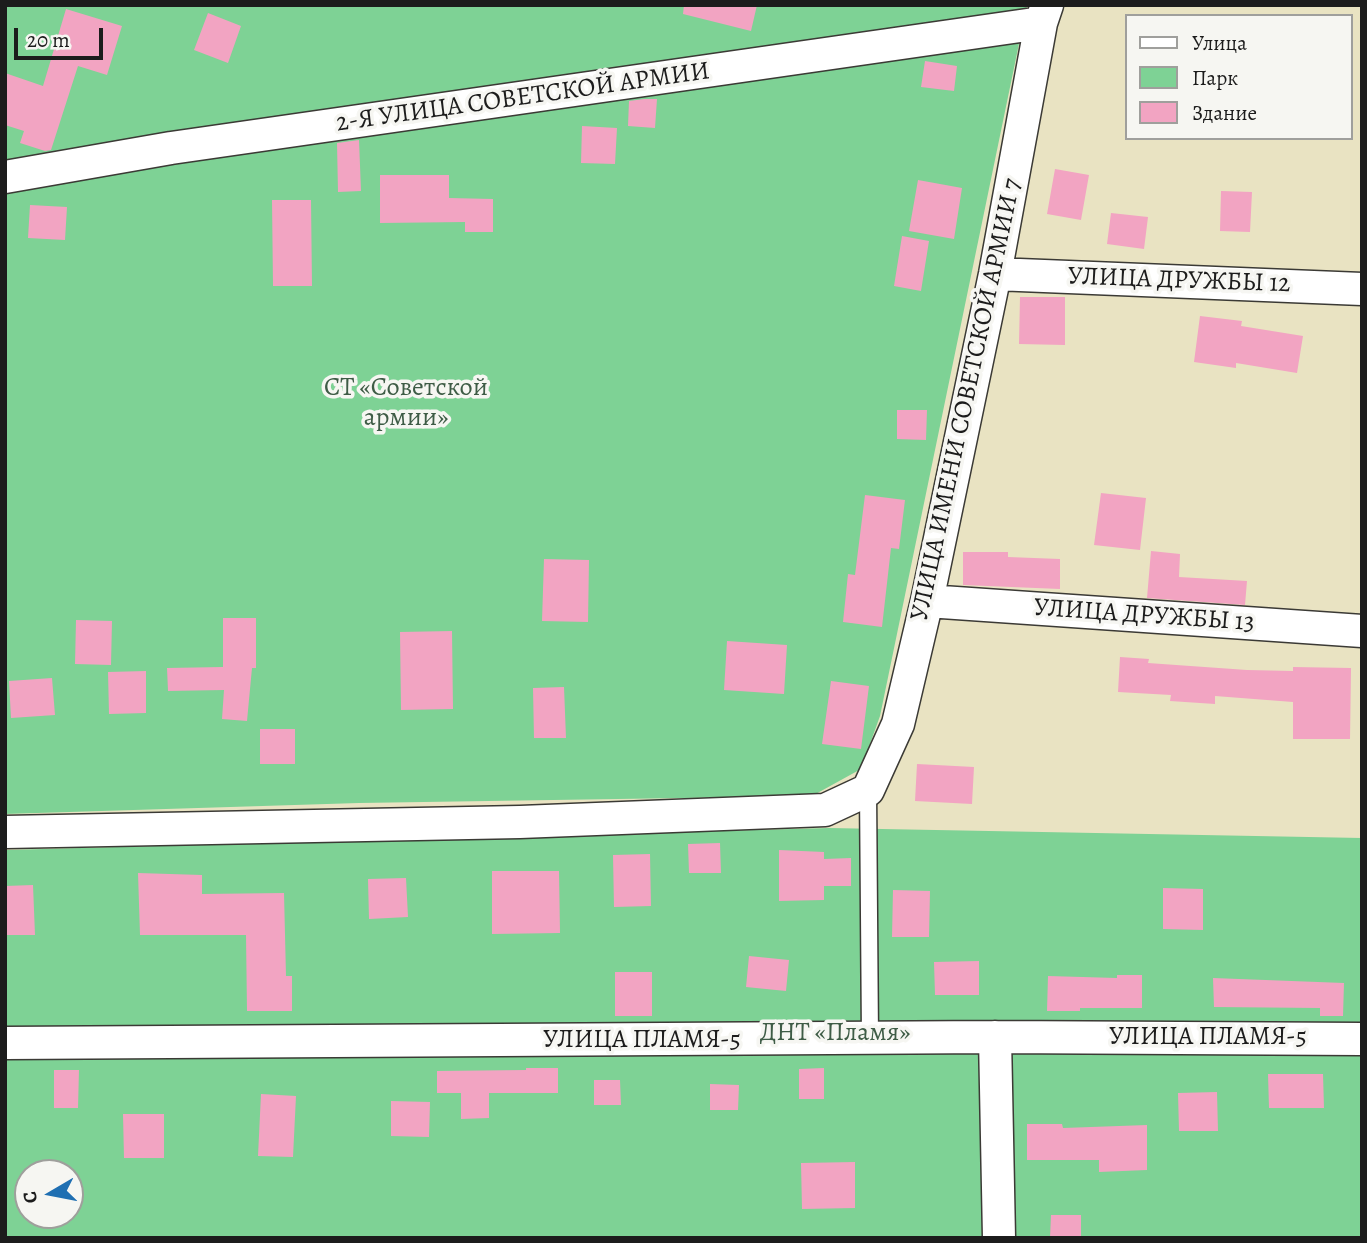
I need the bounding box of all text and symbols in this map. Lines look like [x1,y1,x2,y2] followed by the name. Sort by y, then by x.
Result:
[18,14,107,58] scale bar
[1126,14,1353,140] legend
[27,26,70,54] text: 20 m
[1192,29,1247,57] text: Улица
[334,56,712,140] street label: 2-Я УЛИЦА СОВЕТСКОЙ АРМИИ
[1192,64,1238,92] text: Парк
[1192,99,1257,127] text: Здание
[905,176,1029,624] street label: УЛИЦА ИМЕНИ СОВЕТСКОЙ АРМИИ 7
[1067,262,1291,300] street label: УЛИЦА ДРУЖБЫ 12
[324,373,488,434] park label: СТ «Советской армии»
[1033,593,1255,639] street label: УЛИЦА ДРУЖБЫ 13
[760,1018,910,1050] park label: ДНТ «Пламя»
[1109,1022,1307,1054] street label: УЛИЦА ПЛАМЯ-5
[543,1025,741,1057] street label: УЛИЦА ПЛАМЯ-5
[14,1159,84,1229] north arrow
[16,1189,44,1205] text: С

